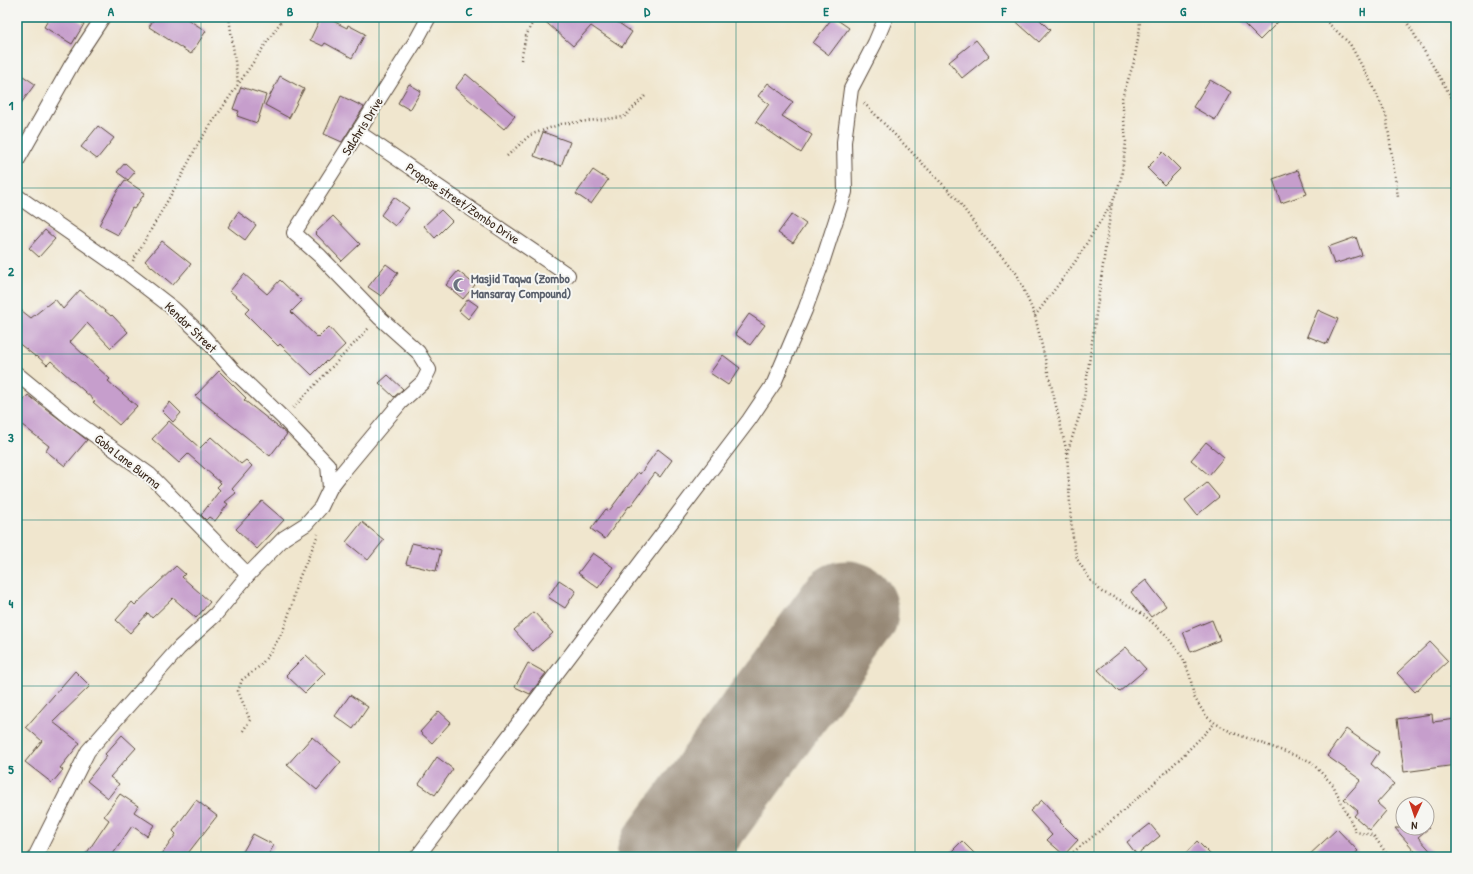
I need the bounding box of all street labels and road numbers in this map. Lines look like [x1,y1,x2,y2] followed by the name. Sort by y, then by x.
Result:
[337,93,387,159] street label: Salchris Drive
[402,158,524,248] street label: Propose street/Zombo Drive
[161,297,222,357] street label: Kendor Street
[91,429,165,493] street label: Goba Lane Burma

